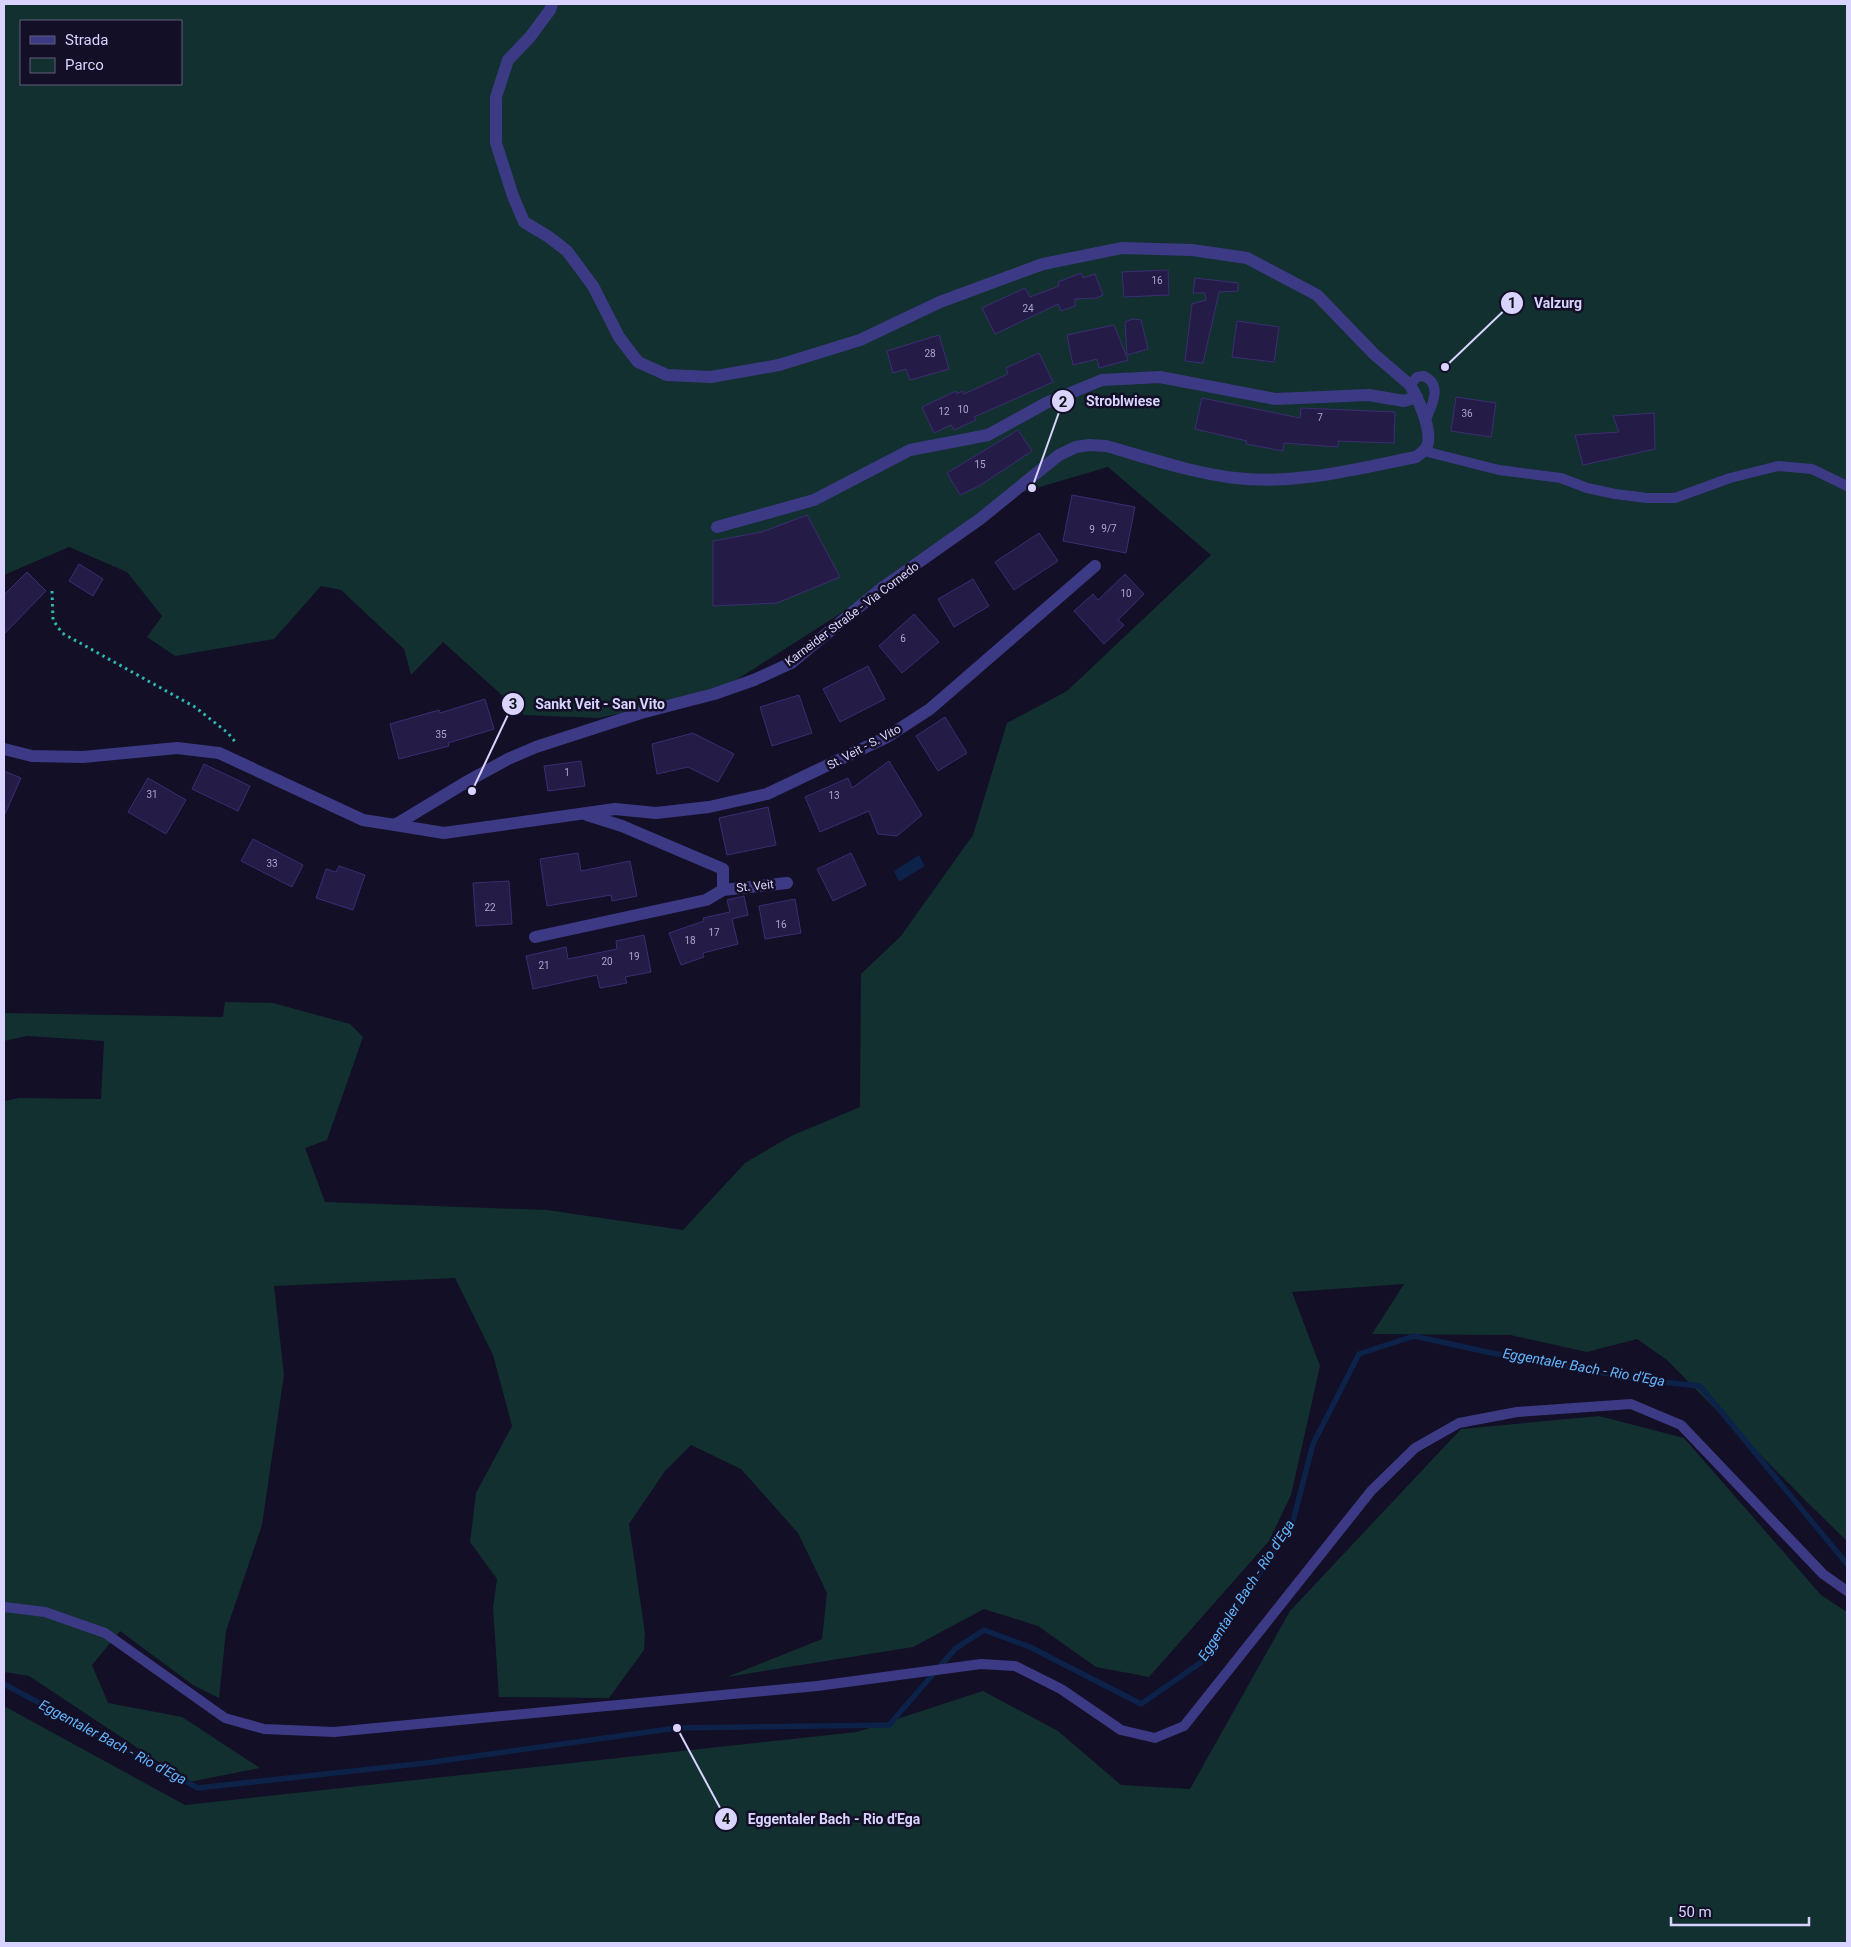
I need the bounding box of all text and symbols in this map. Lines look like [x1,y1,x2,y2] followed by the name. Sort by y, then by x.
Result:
[20,20,182,85] legend
[65,31,108,49] text: Strada
[65,56,104,74] text: Parco
[1151,275,1163,286] house number: 16
[1499,289,1592,318] callout: Valzurg
[1508,294,1516,312] text: 1
[1534,295,1582,311] text: Valzurg
[1022,303,1034,314] house number: 24
[924,348,936,359] house number: 28
[1050,387,1170,416] callout: Stroblwiese
[1059,393,1068,411] text: 2
[1086,393,1160,409] text: Stroblwiese
[957,404,969,415] house number: 10
[938,406,950,417] house number: 12
[1461,408,1473,419] house number: 36
[1317,412,1323,423] house number: 7
[974,459,986,470] house number: 15
[1101,523,1117,534] house number: 9/7
[1089,524,1095,535] house number: 9
[782,559,922,669] street label: Karneider Straße - Via Cornedo
[1120,588,1132,599] house number: 10
[900,633,906,644] house number: 6
[500,689,675,718] callout: Sankt Veit - San Vito
[509,695,517,713] text: 3
[535,696,665,712] text: Sankt Veit - San Vito
[825,722,903,772] street label: St. Veit - S. Vito
[435,729,447,740] house number: 35
[564,767,570,778] house number: 1
[146,789,158,800] house number: 31
[828,790,840,801] house number: 13
[266,858,278,869] house number: 33
[735,877,775,895] street label: St. Veit
[484,902,496,913] house number: 22
[775,919,787,930] house number: 16
[708,927,720,938] house number: 17
[684,935,696,946] house number: 18
[628,951,640,962] house number: 19
[601,956,613,967] house number: 20
[538,960,550,971] house number: 21
[1502,1345,1666,1389] water label: Eggentaler Bach - Rio d'Ega
[1194,1517,1298,1663] water label: Eggentaler Bach - Rio d'Ega
[37,1696,189,1788] water label: Eggentaler Bach - Rio d'Ega
[713,1804,931,1833] callout: Eggentaler Bach - Rio d'Ega
[722,1810,731,1828] text: 4
[748,1811,921,1827] text: Eggentaler Bach - Rio d'Ega
[1671,1894,1808,1926] scale bar
[1678,1903,1712,1921] text: 50 m

